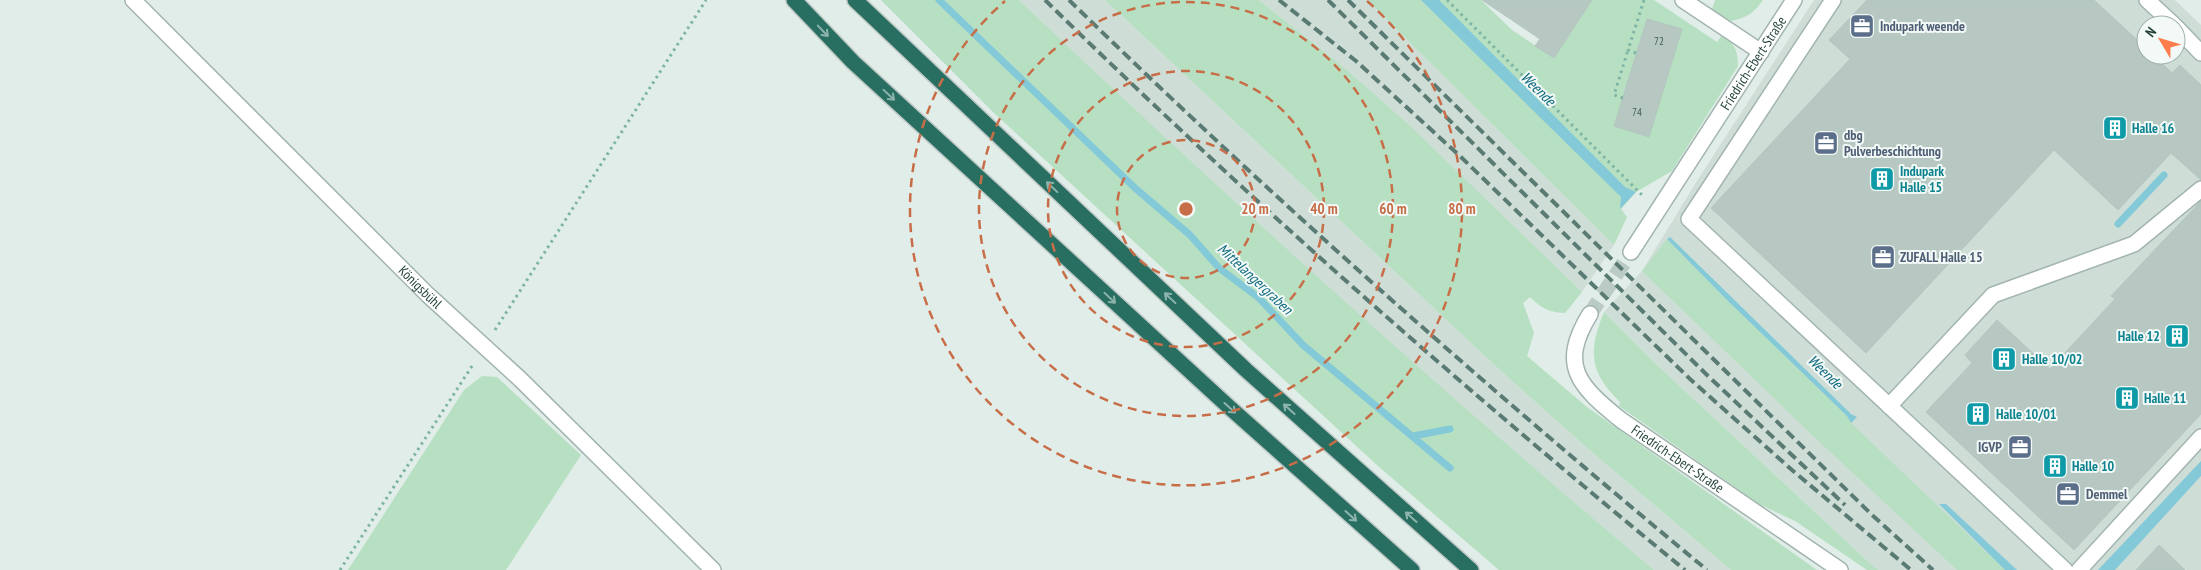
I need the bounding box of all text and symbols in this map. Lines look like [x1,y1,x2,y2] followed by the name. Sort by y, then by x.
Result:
[1716,13,1790,113] street label: Friedrich-Ebert-Straße
[1849,13,1875,39] office icon: Indupark weende
[2136,15,2186,65] north arrow
[1880,17,1965,35] place label: Indupark weende
[2141,23,2160,41] text: N
[817,25,829,37] one-way arrow
[1654,34,1664,48] house number: 72
[1517,68,1560,110] water label: Weende
[882,89,895,101] one-way arrow
[1632,105,1642,119] house number: 74
[2102,115,2128,141] building icon: Halle 16
[2132,119,2175,137] place label: Halle 16
[1844,126,1941,160] place label: dbg Pulverbeschichtung
[1813,130,1839,156] office icon: dbg Pulverbeschichtung
[1900,162,1944,196] place label: Indupark Halle 15
[1869,166,1895,192] building icon: Indupark Halle 15
[1046,181,1058,193] one-way arrow
[1241,199,1269,218] text: 20 m
[1310,199,1338,218] text: 40 m
[1379,199,1407,218] text: 60 m
[1448,199,1476,218] text: 80 m
[1177,200,1195,218] centre of rings
[1214,239,1298,319] water label: Mittelangergraben
[1870,244,1896,270] office icon: ZUFALL Halle 15
[1900,248,1983,266] place label: ZUFALL Halle 15
[395,262,446,313] street label: Königsbühl
[1103,292,1116,304] one-way arrow
[1164,292,1176,304] one-way arrow
[2164,323,2190,349] building icon: Halle 12
[2118,327,2160,345] place label: Halle 12
[1991,346,2017,372] building icon: Halle 10/02
[2022,350,2083,368] place label: Halle 10/02
[1804,351,1847,393] water label: Weende
[2114,385,2140,411] building icon: Halle 11
[2144,389,2186,407] place label: Halle 11
[1965,401,1991,427] building icon: Halle 10/01
[1223,402,1236,413] one-way arrow
[1283,403,1296,415] one-way arrow
[1996,405,2057,423] place label: Halle 10/01
[1628,421,1728,497] street label: Friedrich-Ebert-Straße
[2007,434,2033,460] office icon: IGVP
[1978,438,2002,456] place label: IGVP
[2042,453,2068,479] building icon: Halle 10
[2072,457,2115,475] place label: Halle 10
[2055,481,2081,507] office icon: Demmel
[2086,485,2128,503] place label: Demmel
[1344,510,1357,522] one-way arrow
[1404,511,1417,523] one-way arrow

